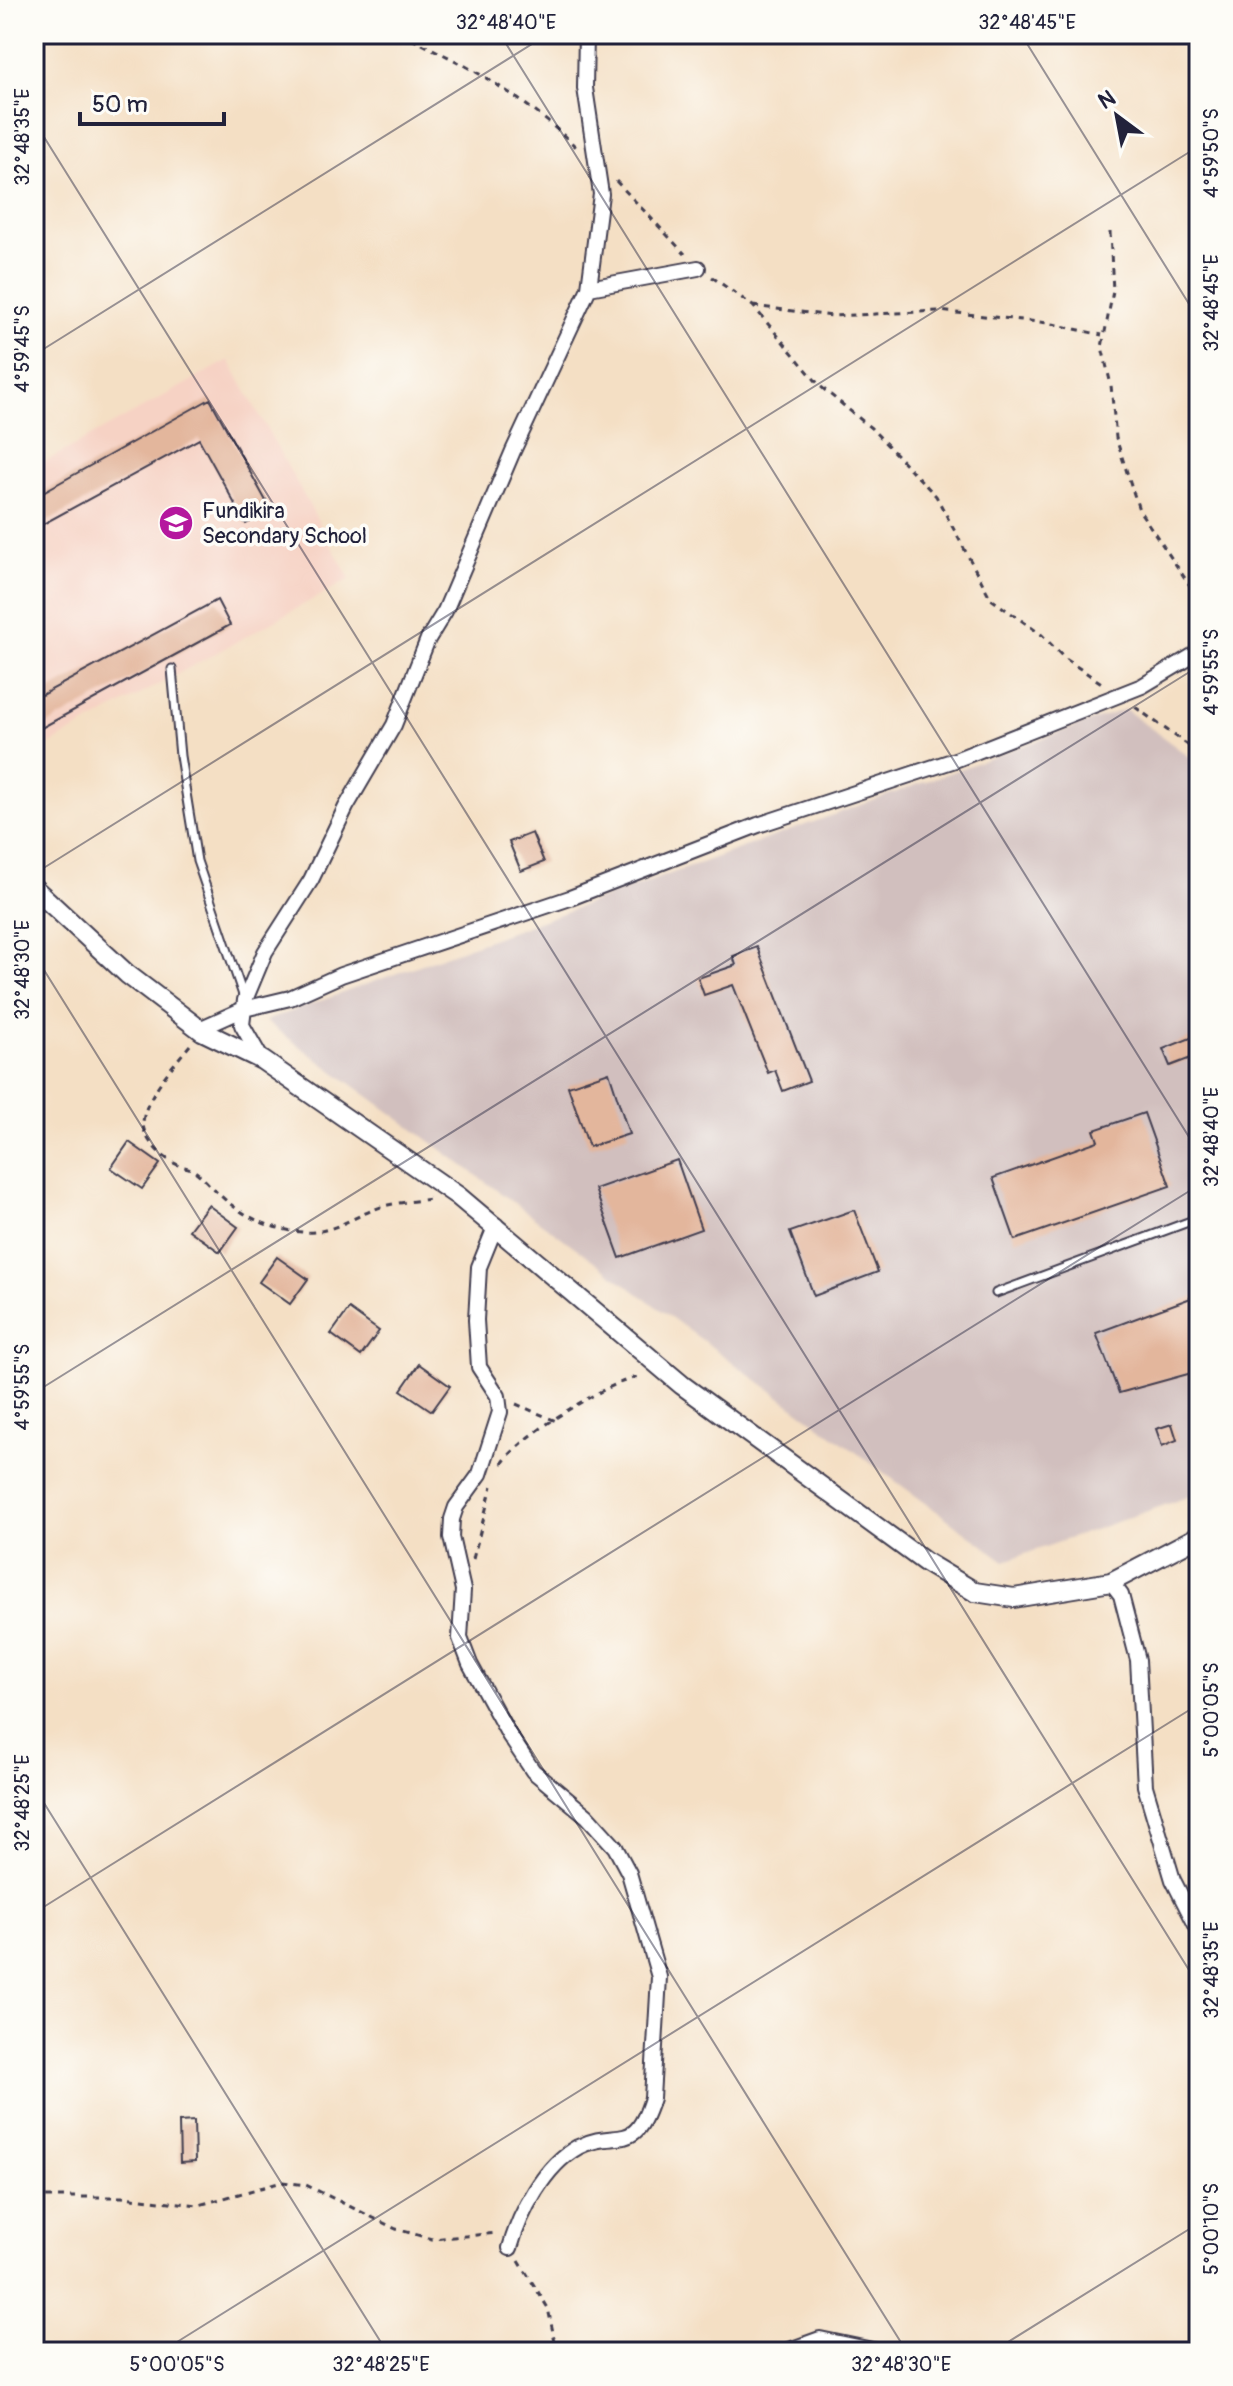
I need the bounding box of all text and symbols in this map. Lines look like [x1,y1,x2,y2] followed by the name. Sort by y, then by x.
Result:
[456,10,556,35] text: 32°48'40"E
[978,10,1076,35] text: 32°48'45"E
[80,76,224,126] scale bar
[1077,76,1157,156] north arrow
[1093,84,1121,116] text: N
[10,88,35,186] text: 32°48'35"E
[92,90,148,119] text: 50 m
[1199,108,1224,198] text: 4°59'50"S
[1199,254,1224,352] text: 32°48'45"E
[10,305,35,393] text: 4°59'45"S
[202,497,367,550] place label: Fundikira Secondary School
[157,504,195,542] school or university icon: Fundikira Secondary School
[1199,629,1224,715] text: 4°59'55"S
[10,920,35,1020] text: 32°48'30"E
[1199,1087,1224,1187] text: 32°48'40"E
[10,1344,35,1430] text: 4°59'55"S
[1199,1662,1224,1758] text: 5°00'05"S
[10,1754,35,1852] text: 32°48'25"E
[1199,1921,1224,2019] text: 32°48'35"E
[1199,2183,1224,2275] text: 5°00'10"S
[129,2352,225,2377] text: 5°00'05"S
[332,2352,430,2377] text: 32°48'25"E
[851,2352,951,2377] text: 32°48'30"E

